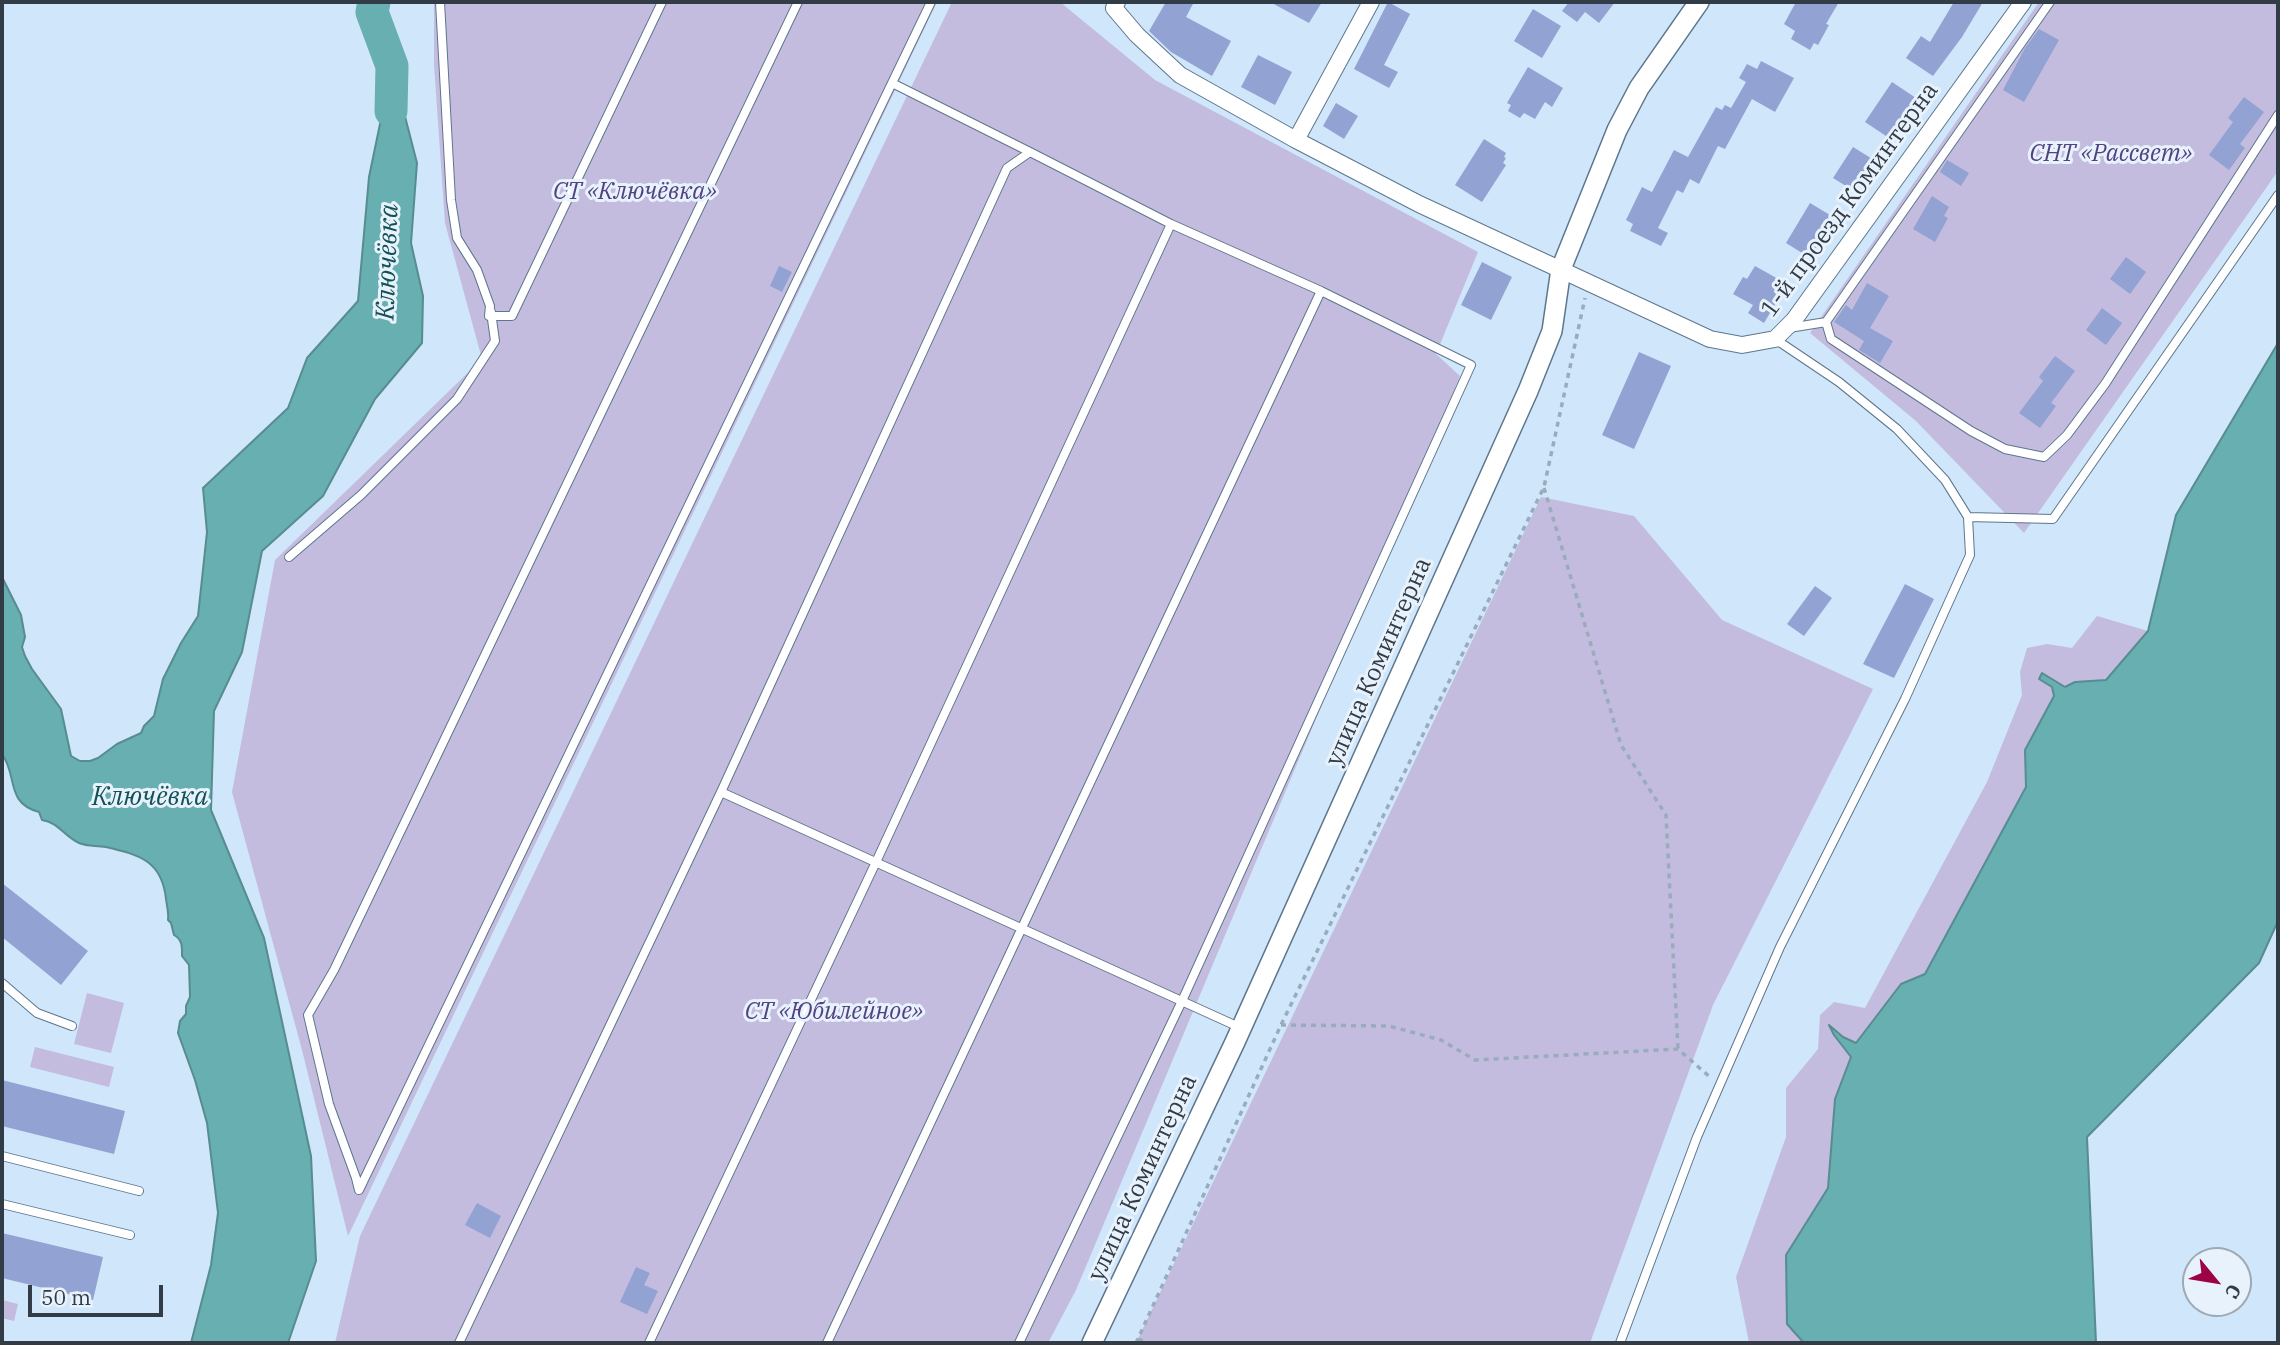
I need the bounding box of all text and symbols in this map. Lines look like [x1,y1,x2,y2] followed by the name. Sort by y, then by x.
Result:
[1755,77,1945,323] street label: 1-й проезд Коминтерна
[2029,140,2193,168] park label: СНТ «Рассвет»
[553,178,717,206] park label: СТ «Ключёвка»
[370,203,406,321] water label: Ключёвка
[1320,553,1438,771] street label: улица Коминтерна
[92,781,208,813] water label: Ключёвка
[745,998,923,1026] park label: СТ «Юбилейное»
[1082,1070,1204,1286] street label: улица Коминтерна
[2182,1247,2252,1317] north arrow
[32,1272,166,1316] scale bar
[2220,1280,2247,1303] text: С
[41,1283,91,1311] text: 50 m

